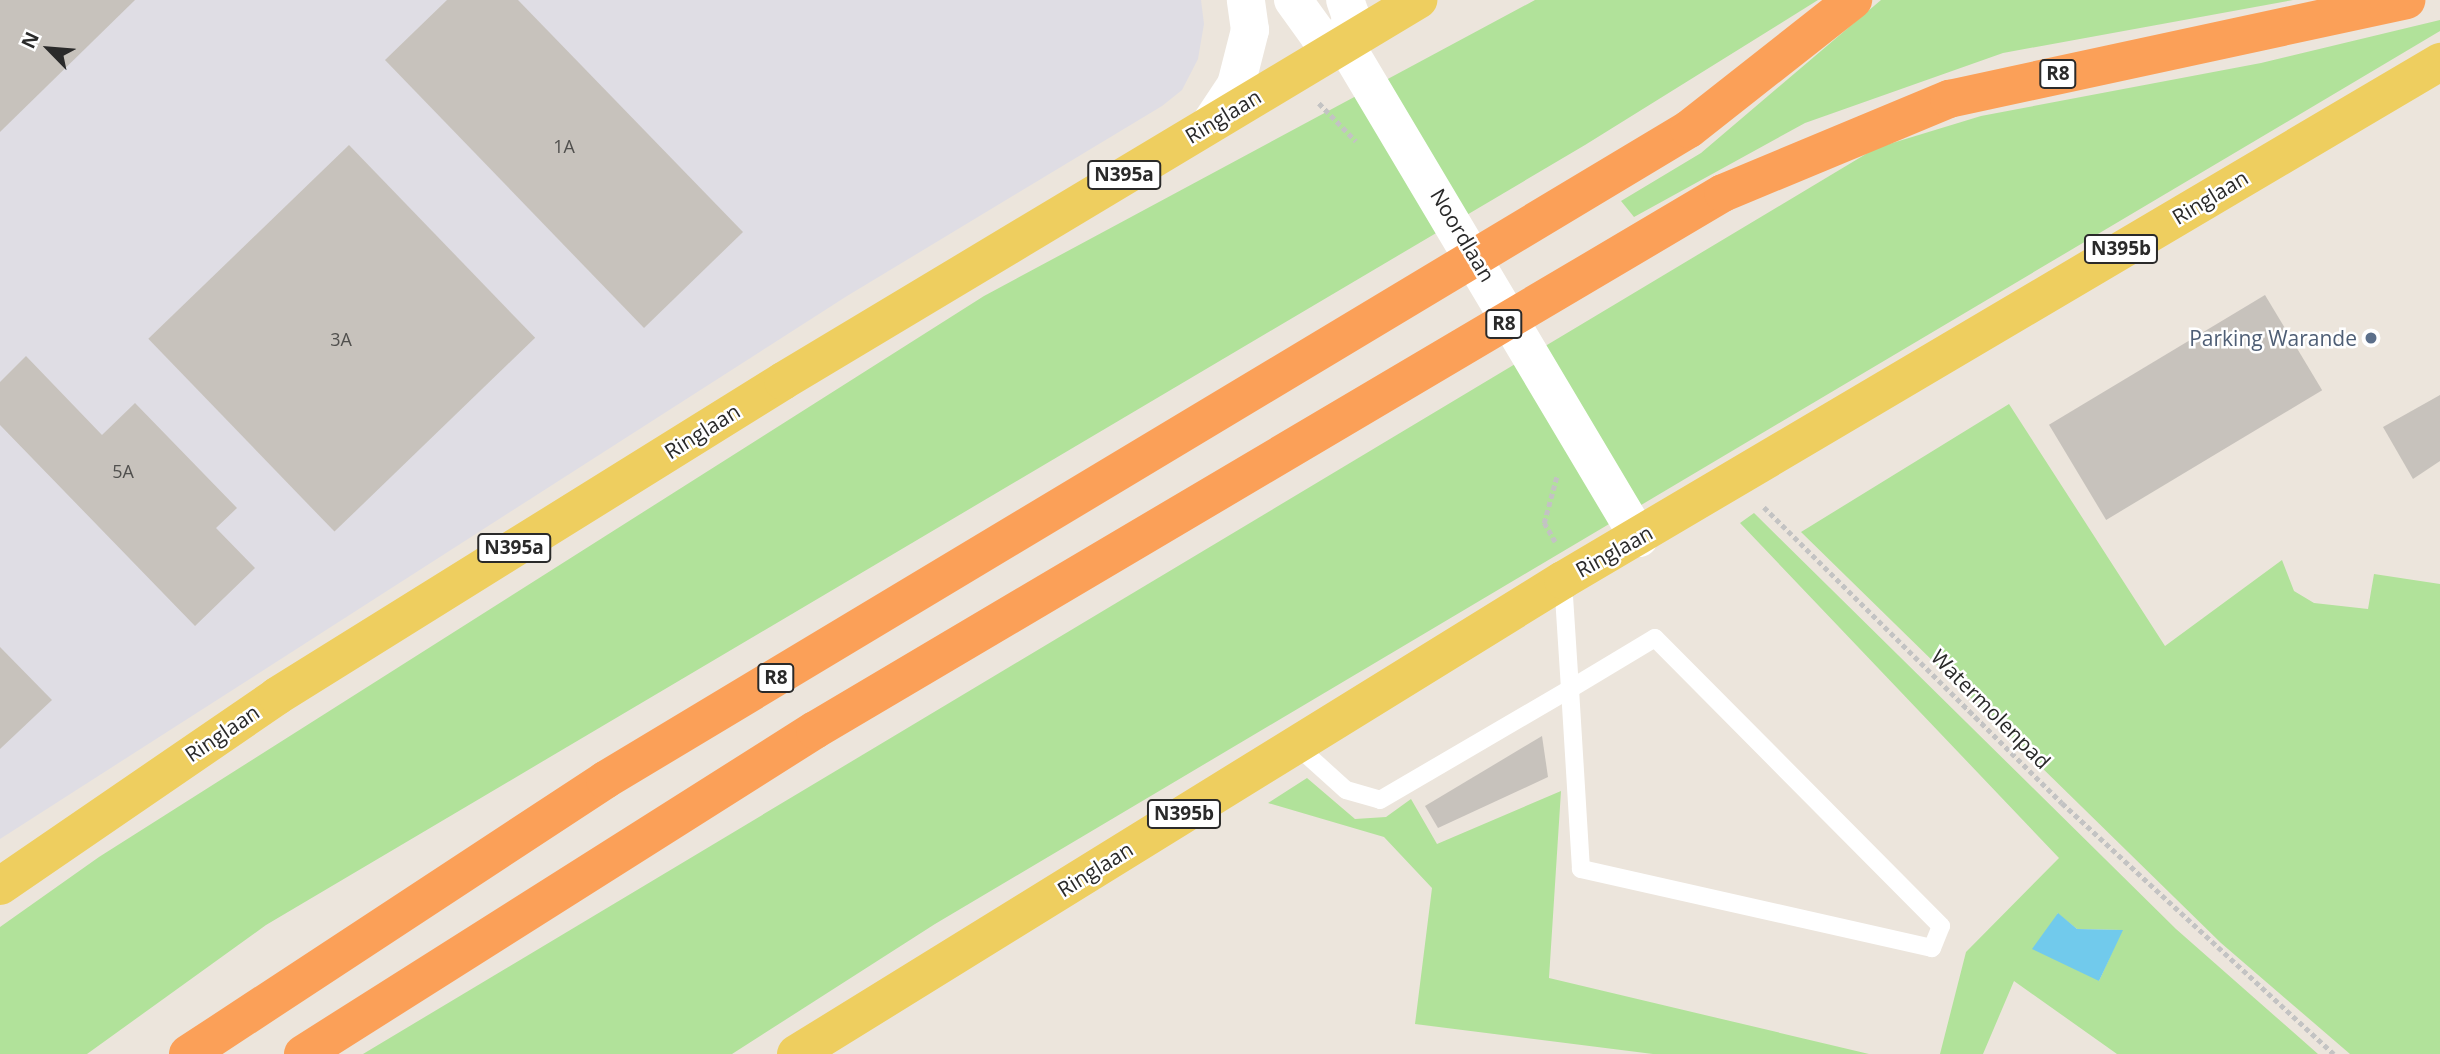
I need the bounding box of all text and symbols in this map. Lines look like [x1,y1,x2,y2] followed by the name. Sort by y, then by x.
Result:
[14,14,84,84] north arrow
[15,28,45,53] text: N
[2039,58,2077,90] road number: R8
[1180,84,1266,148] street label: Ringlaan
[553,135,575,157] house number: 1A
[1086,160,1162,190] road number: N395a
[2167,165,2253,229] street label: Ringlaan
[1425,184,1501,286] street label: Noordlaan
[2082,233,2160,264] road number: N395b
[1485,308,1523,340] road number: R8
[2189,325,2357,351] place label: Parking Warande
[330,328,352,350] house number: 3A
[2363,330,2379,346] marker: Parking Warande
[660,398,744,464] street label: Ringlaan
[112,460,134,482] house number: 5A
[1571,520,1657,582] street label: Ringlaan
[476,533,552,564] road number: N395a
[1926,644,2056,774] street label: Watermolenpad
[757,663,795,694] road number: R8
[180,699,264,767] street label: Ringlaan
[1146,799,1222,830] road number: N395b
[1053,836,1137,902] street label: Ringlaan

